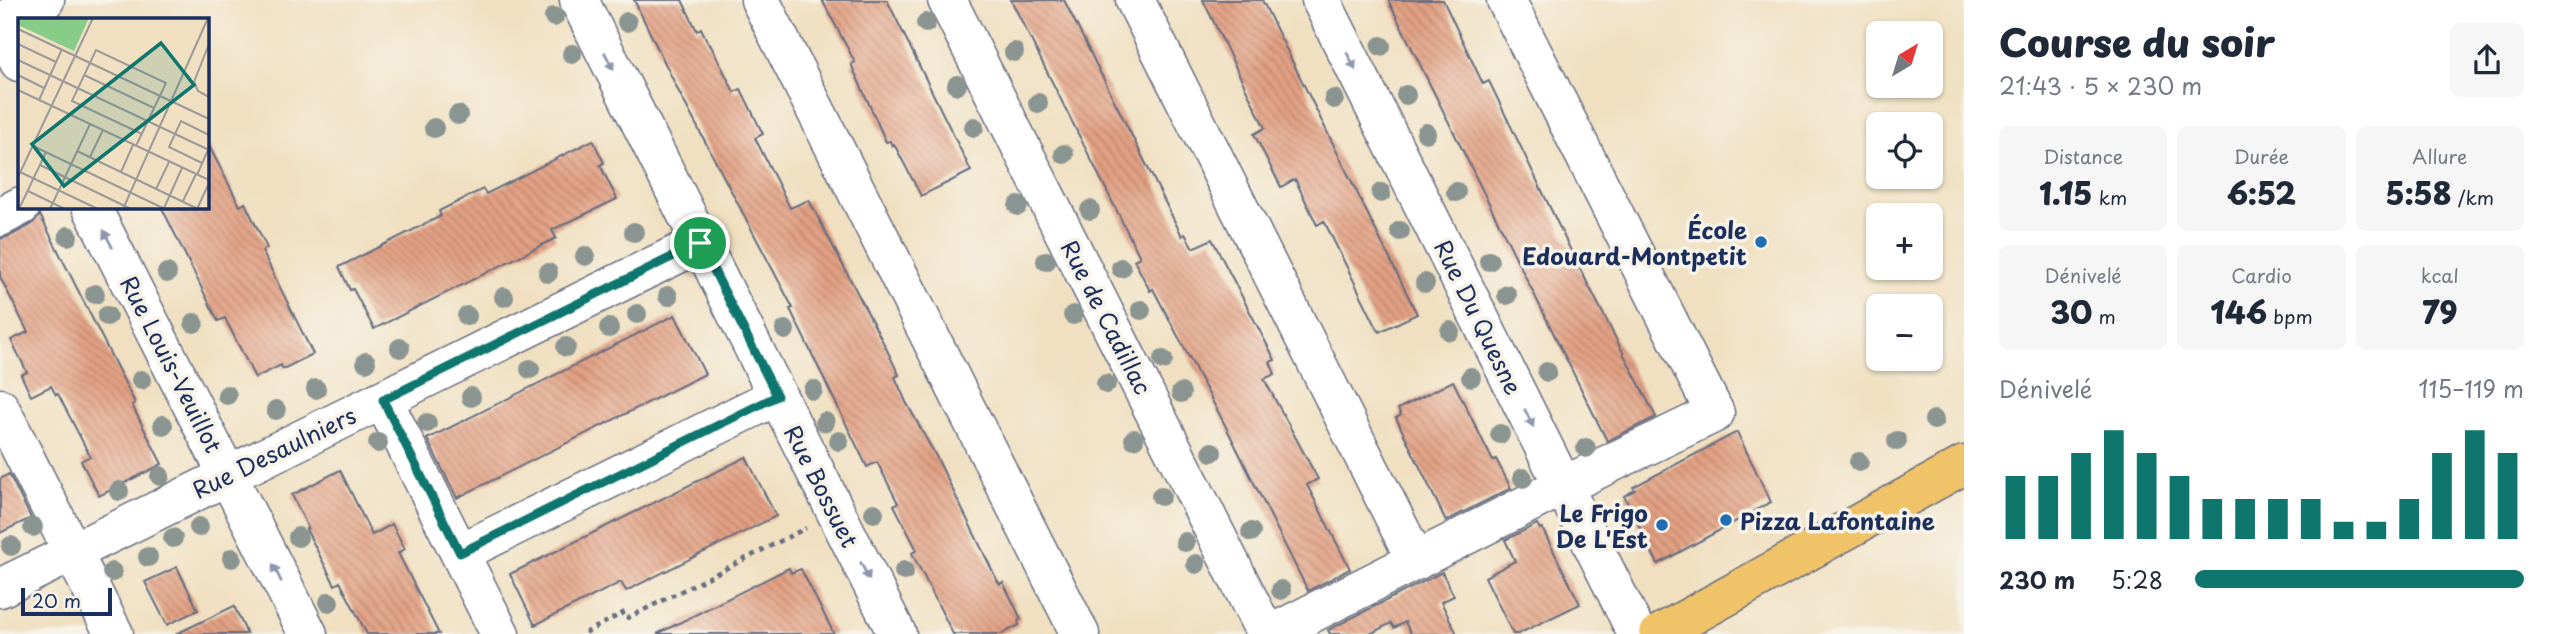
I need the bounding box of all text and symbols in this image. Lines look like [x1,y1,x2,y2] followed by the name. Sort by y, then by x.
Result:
[1999,13,2275,70] text: Course du soir
[18,18,208,208] inset map
[1866,21,1942,98] north arrow
[1866,21,1943,371] map controls
[2450,23,2524,97] button: share
[604,51,615,71] one-way arrow
[1346,51,1357,71] one-way arrow
[1999,68,2202,103] text: 21:43 · 5 × 230 m
[1866,112,1943,189] button: locate
[2043,142,2123,170] text: Distance
[2234,142,2289,170] text: Durée
[2412,142,2467,170] text: Allure
[2039,170,2093,215] text: 1.15
[2227,170,2296,215] text: 6:52
[2386,170,2452,215] text: 5:58
[2093,183,2127,211] text: km
[2452,183,2494,211] text: /km
[1866,203,1943,280] button: +
[1522,212,1747,273] place label: École Edouard-Montpetit
[670,213,730,273] pin
[681,224,719,262] icon: arrive
[102,229,113,249] one-way arrow
[1053,234,1161,400] street label: Rue de Cadillac
[1426,234,1532,400] street label: Rue Du Quesne
[1753,234,1769,250] marker: École Edouard-Montpetit
[2045,261,2122,289] text: Dénivelé
[2231,261,2292,289] text: Cardio
[2421,261,2459,289] text: kcal
[112,270,232,458] street label: Rue Louis-Veuillot
[2050,289,2092,334] text: 30
[2210,289,2267,334] text: 146
[2422,289,2457,334] text: 79
[1866,294,1943,371] button: −
[2092,302,2116,330] text: m
[2267,302,2313,330] text: bpm
[1999,371,2092,406] text: Dénivelé
[2418,371,2524,406] text: 115–119 m
[186,397,362,507] street label: Rue Desaulniers
[1524,408,1535,428] one-way arrow
[776,419,868,553] street label: Rue Bossuet
[1556,495,1648,556] place label: Le Frigo De L'Est
[1740,503,1935,538] place label: Pizza Lafontaine
[1718,512,1734,528] marker: Pizza Lafontaine
[1654,517,1670,533] marker: Le Frigo De L'Est
[859,561,870,581] one-way arrow
[1999,562,2075,597] text: 230 m
[2111,562,2163,597] text: 5:28
[272,563,283,583] one-way arrow
[21,585,112,617] scale bar
[32,586,81,614] text: 20 m

